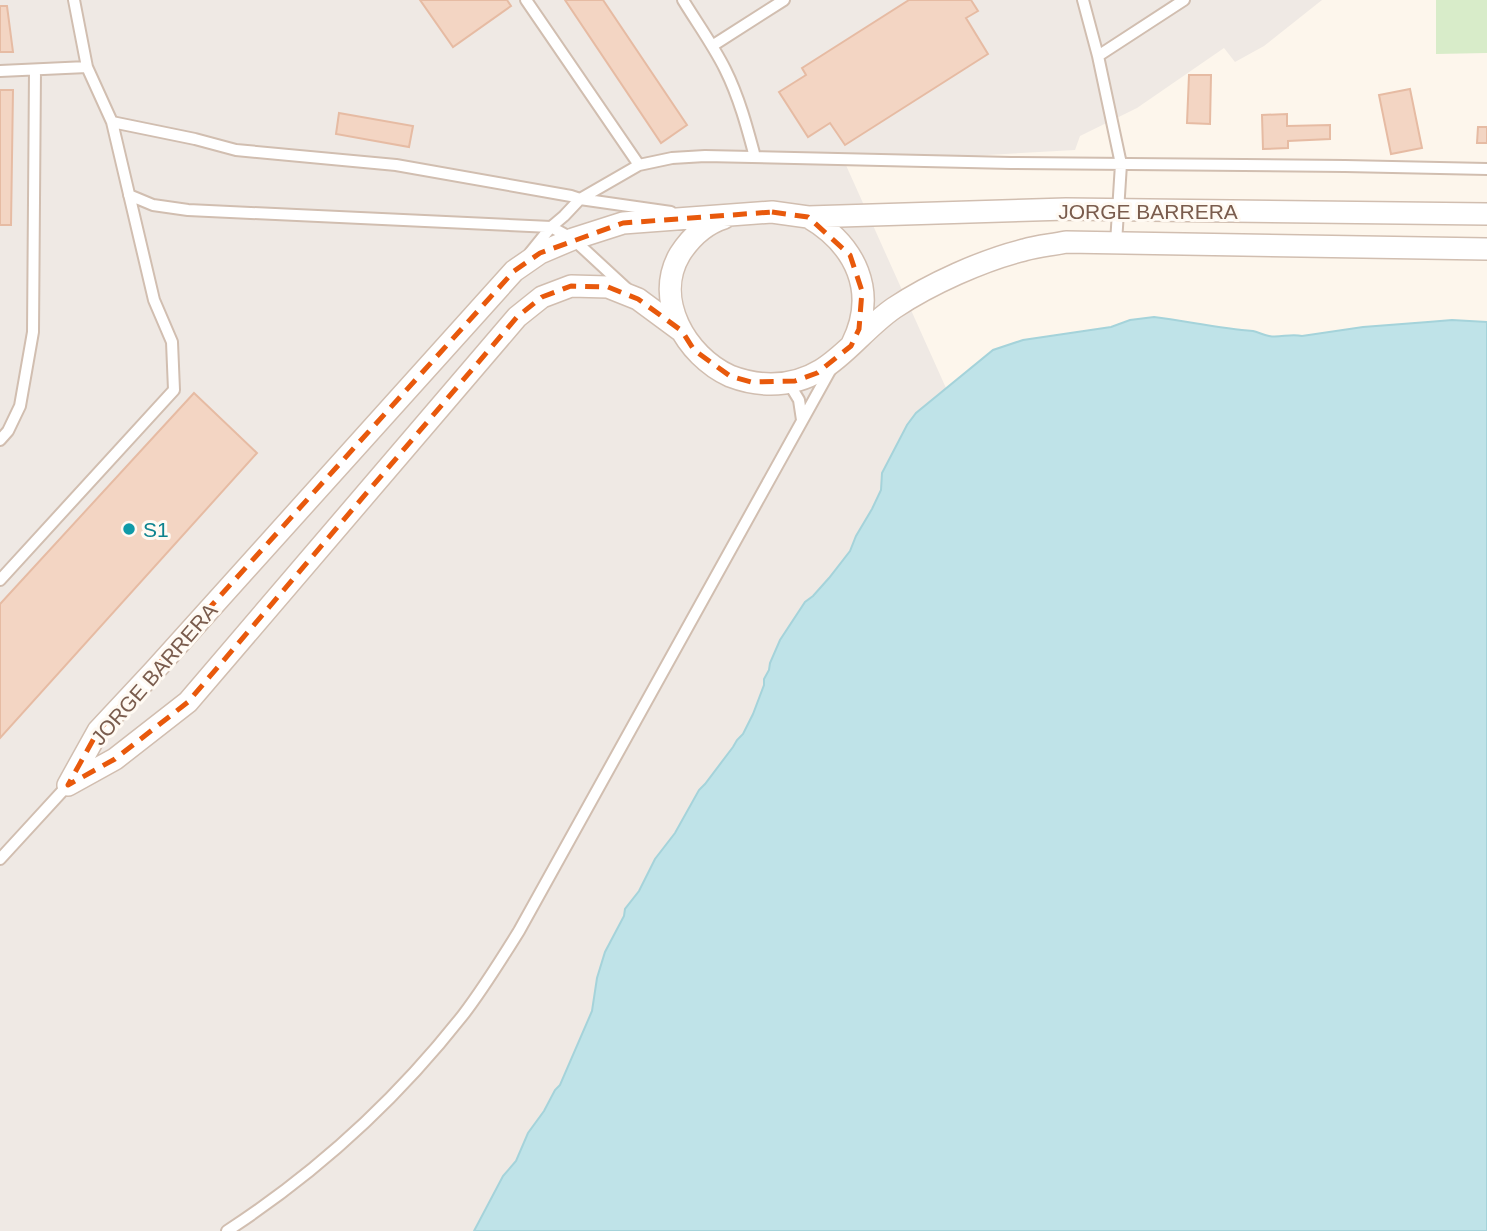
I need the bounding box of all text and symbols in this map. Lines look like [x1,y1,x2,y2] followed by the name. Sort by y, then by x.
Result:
[1058,200,1238,223] street label: JORGE BARRERA
[143,518,169,541] place label: S1
[121,521,137,537] marker: S1
[86,599,222,749] street label: JORGE BARRERA

